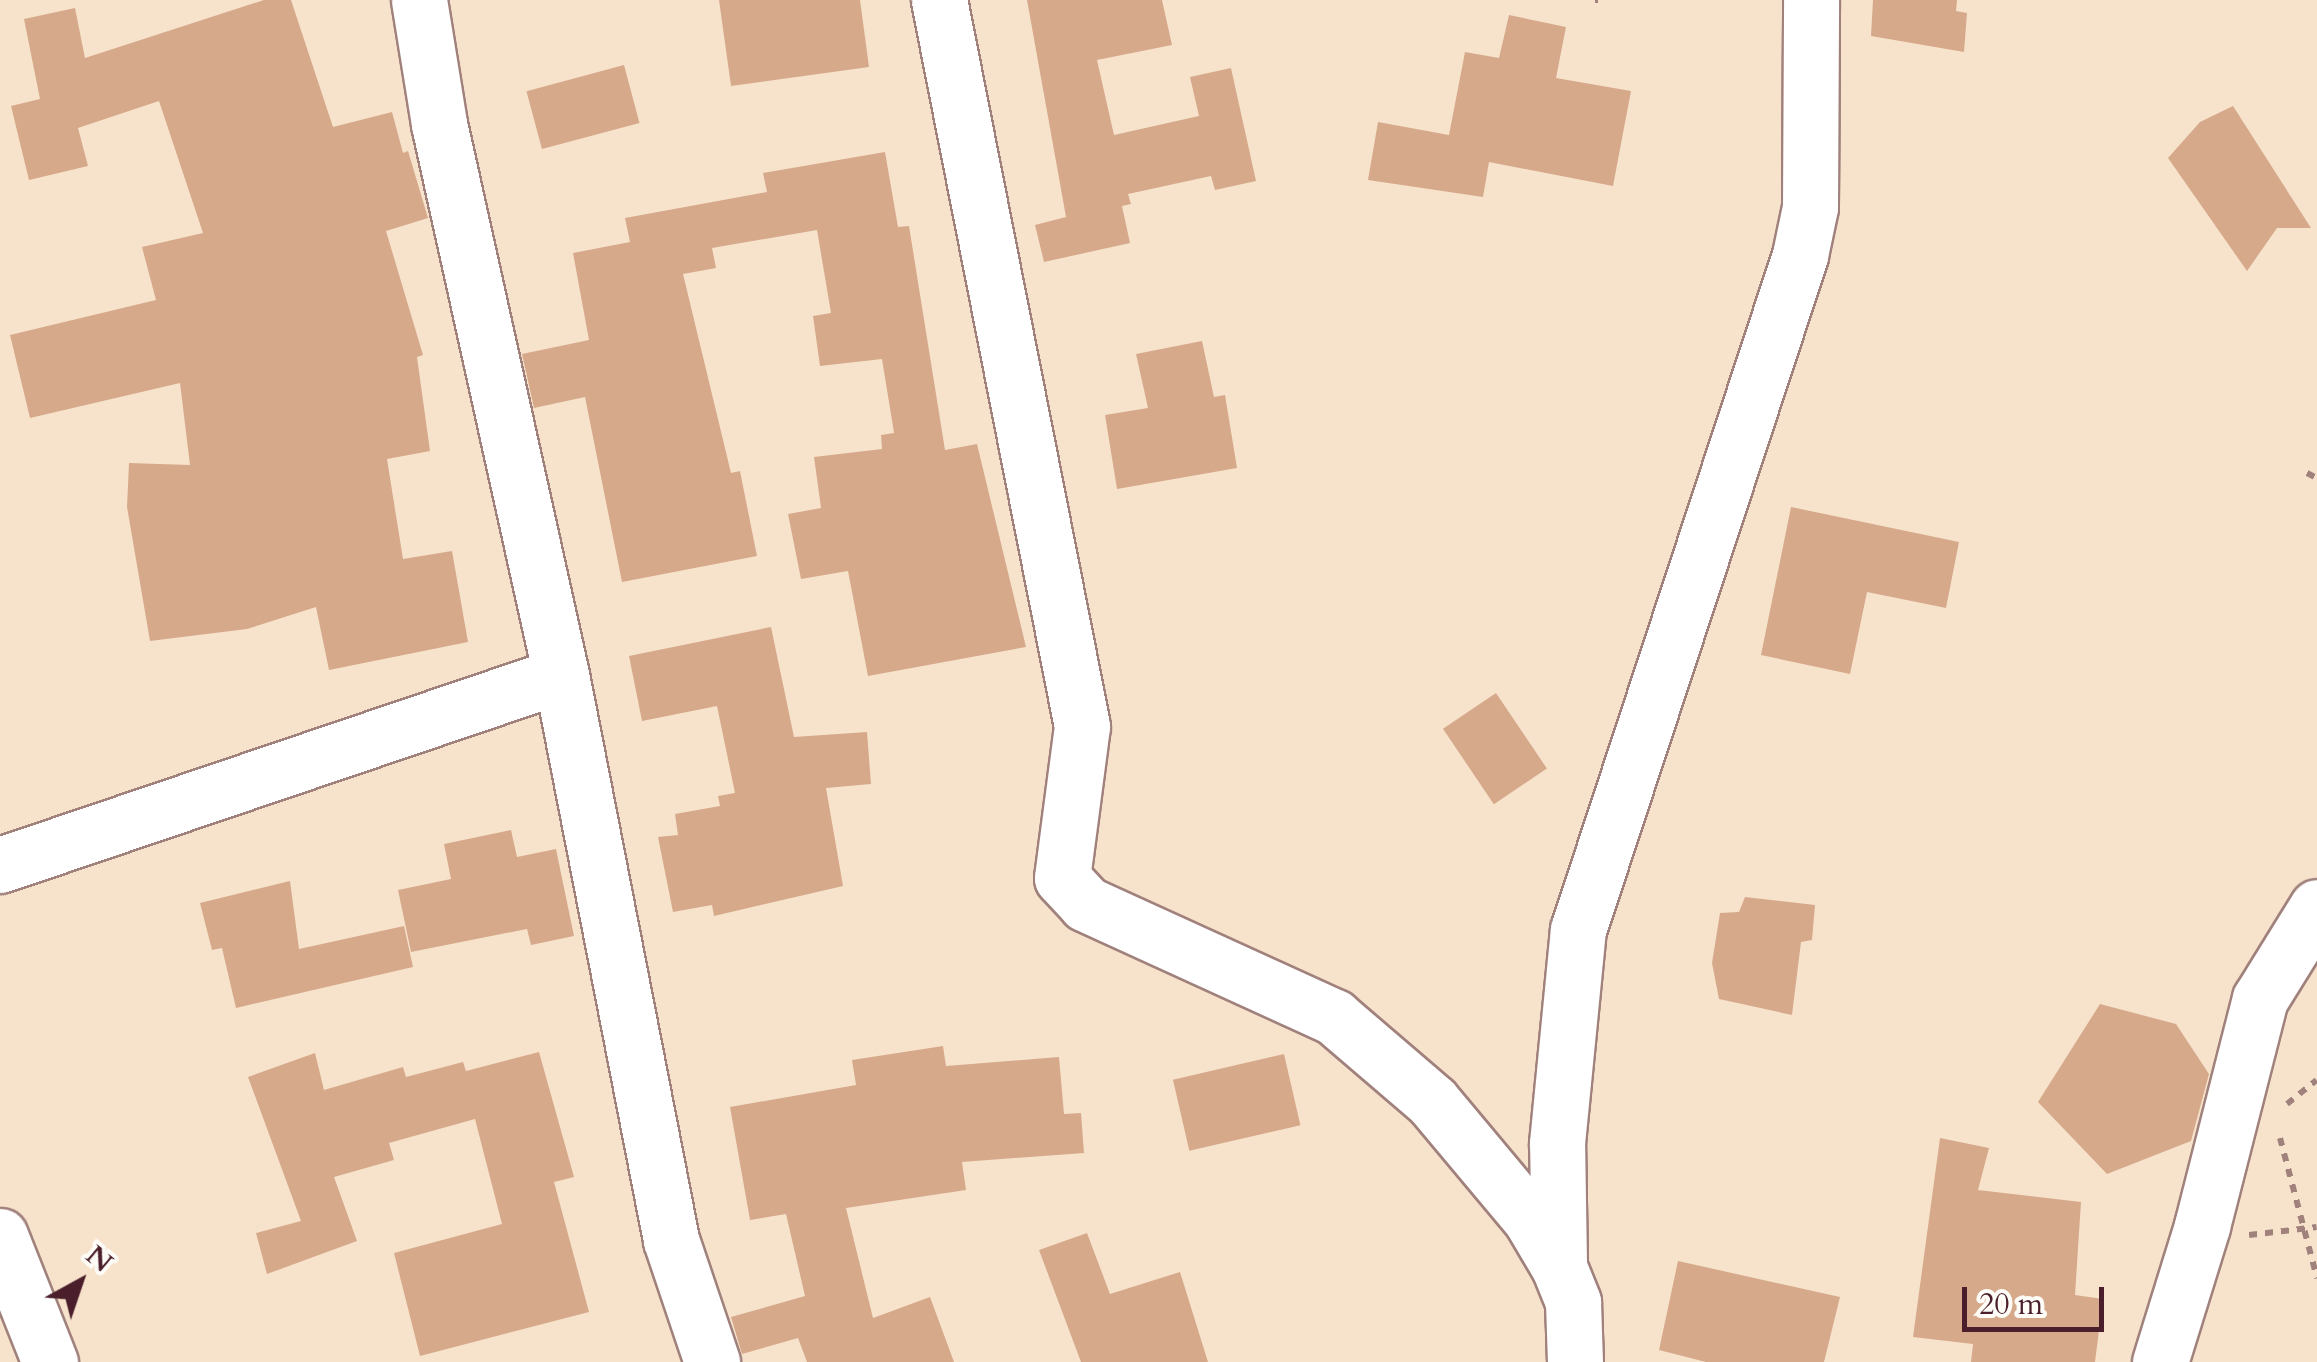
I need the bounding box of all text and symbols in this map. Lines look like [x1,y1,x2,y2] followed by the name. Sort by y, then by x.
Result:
[30,1232,130,1332] north arrow
[78,1237,121,1281] text: N
[1967,1267,2110,1329] scale bar
[1979,1284,2043,1325] text: 20 m

